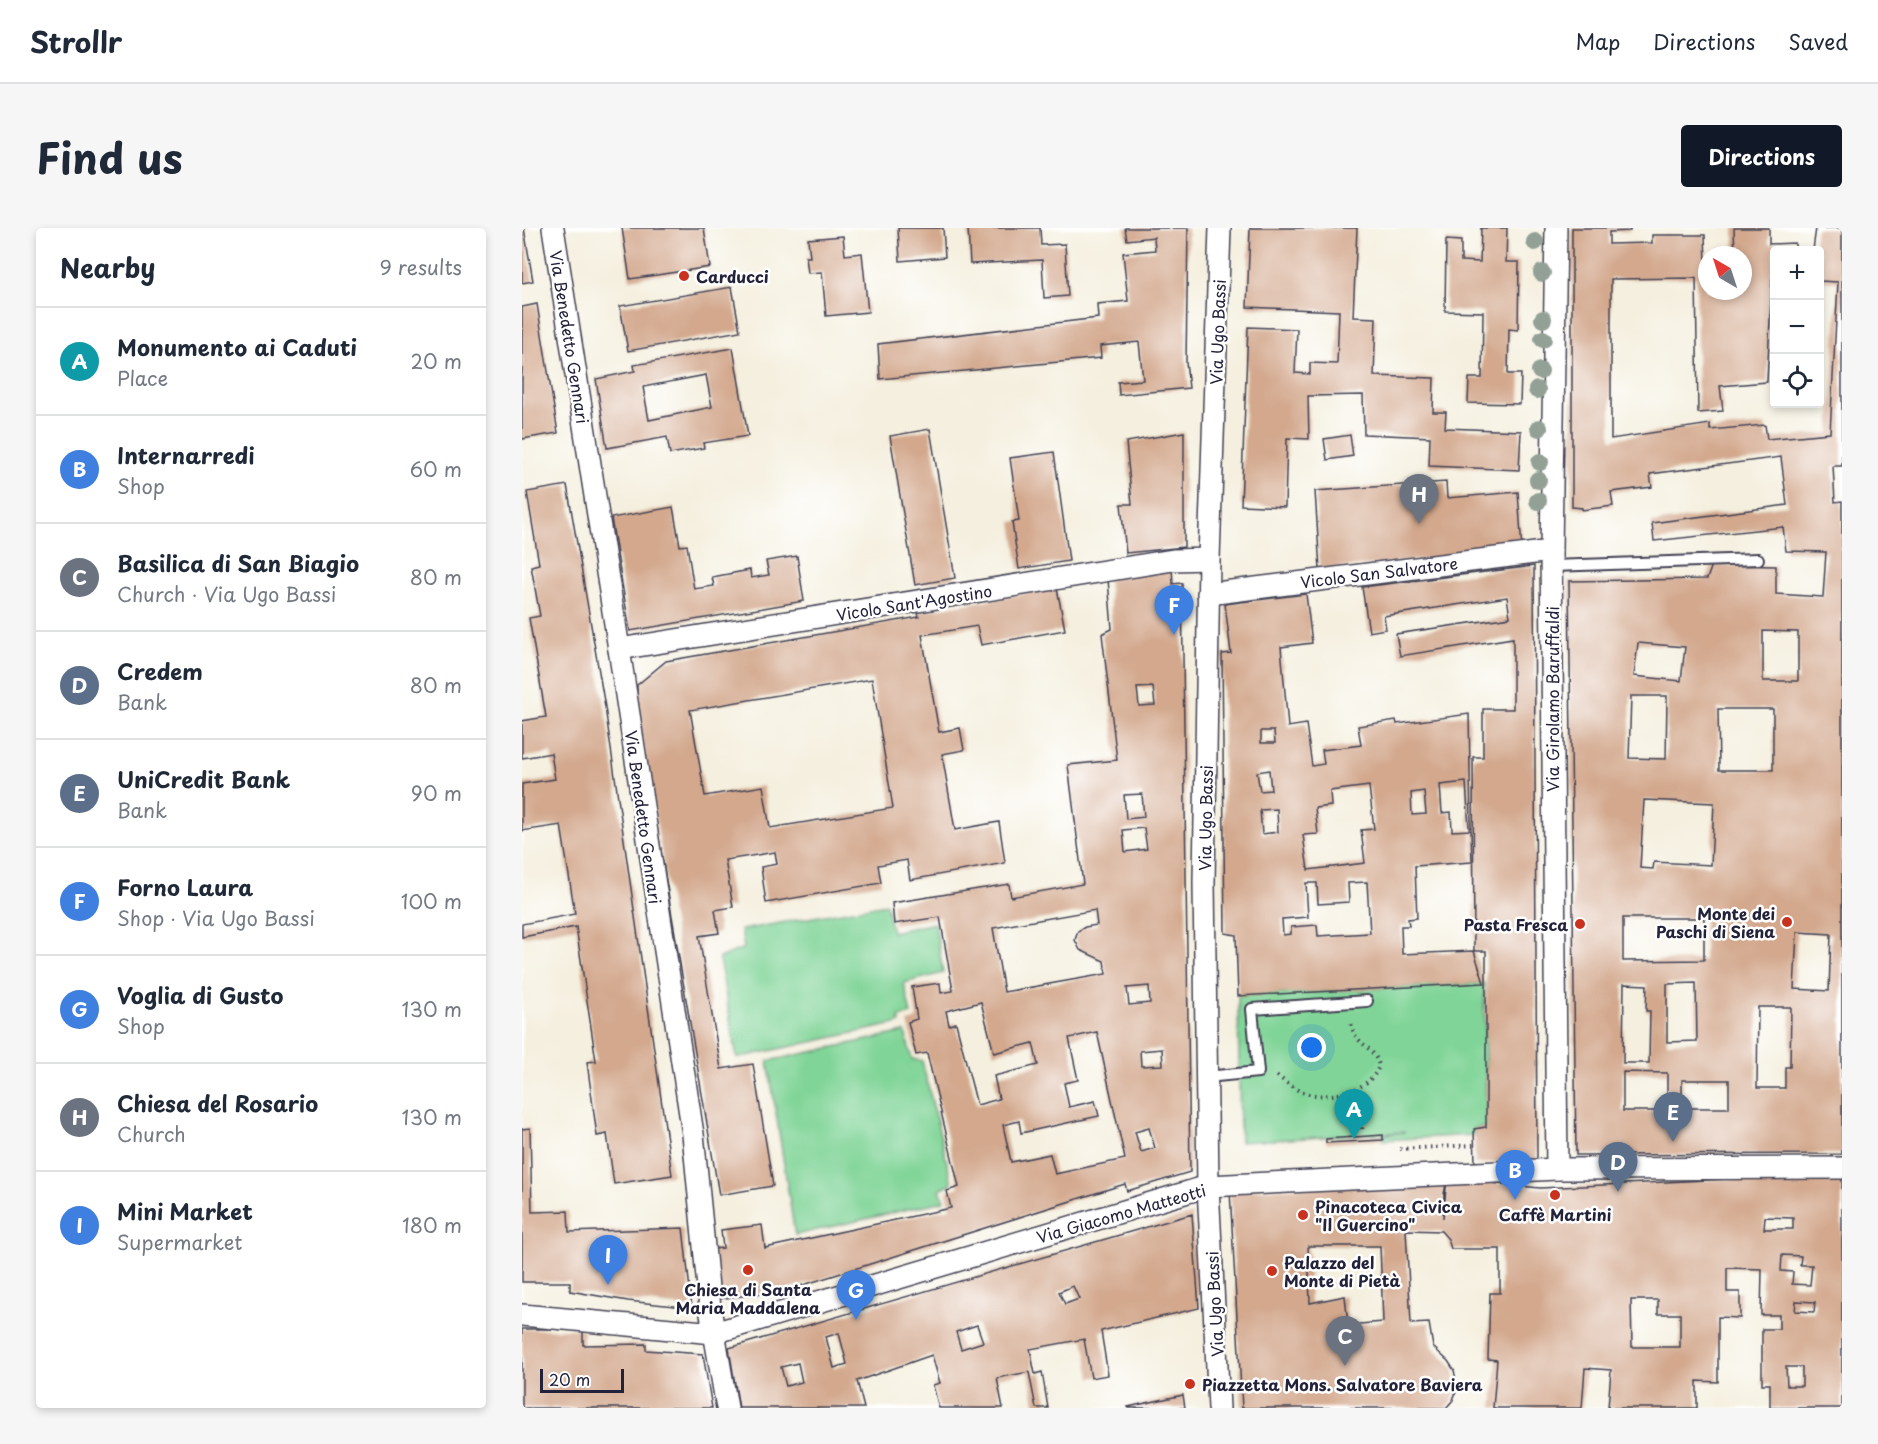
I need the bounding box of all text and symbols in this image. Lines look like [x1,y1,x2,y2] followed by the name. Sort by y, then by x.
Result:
[30,20,122,63] text: Strollr
[1575,25,1620,57] text: Map
[1653,25,1755,57] text: Directions
[1788,25,1848,57] text: Saved
[36,125,183,188] text: Find us
[1681,125,1842,187] button: Directions
[1698,246,1752,300] north arrow
[1770,246,1824,408] map controls
[1770,246,1824,300] button: +
[60,248,155,287] text: Nearby
[544,249,596,425] street label: Via Benedetto Gennari
[380,252,462,282] text: 9 results
[696,264,769,288] place label: Carducci
[677,269,691,283] marker: Carducci
[1203,279,1231,385] street label: Via Ugo Bassi
[1770,300,1824,354] button: −
[117,330,357,363] text: Monumento ai Caduti
[72,346,87,376] text: A
[410,346,462,376] text: 20 m
[1770,354,1824,408] button: locate
[117,363,168,393] text: Place
[117,438,255,471] text: Internarredi
[73,454,86,484] text: B
[410,454,462,484] text: 60 m
[117,471,165,501] text: Shop
[1400,474,1438,524] pin: H
[117,546,359,579] text: Basilica di San Biagio
[1299,550,1459,594] street label: Vicolo San Salvatore
[72,562,87,592] text: C
[410,562,462,592] text: 80 m
[834,578,994,626] street label: Vicolo Sant'Agostino
[117,579,336,609] text: Church · Via Ugo Bassi
[1154,586,1194,635] pin: F
[1540,606,1564,792] street label: Via Girolamo Baruffaldi
[117,654,203,687] text: Credem
[72,670,87,700] text: D
[410,670,462,700] text: 80 m
[117,687,167,717] text: Bank
[620,729,668,905] street label: Via Benedetto Gennari
[117,762,290,795] text: UniCredit Bank
[1192,765,1218,871] street label: Via Ugo Bassi
[73,778,86,808] text: E
[411,778,462,808] text: 90 m
[117,795,167,825] text: Bank
[117,870,253,903] text: Forno Laura
[74,886,85,916] text: F
[401,886,462,916] text: 100 m
[1656,901,1775,943] place label: Monte dei Paschi di Siena
[117,903,315,933] text: Shop · Via Ugo Bassi
[1464,912,1568,936] place label: Pasta Fresca
[1780,915,1794,929] marker: Monte dei Paschi di Siena
[1573,917,1587,931] marker: Pasta Fresca
[117,978,284,1011] text: Voglia di Gusto
[71,994,88,1024] text: G
[402,994,462,1024] text: 130 m
[117,1011,165,1041] text: Shop
[1297,1033,1326,1062] your location
[117,1086,318,1119] text: Chiesa del Rosario
[1334,1090,1374,1139] pin: A
[1654,1092,1692,1142] pin: E
[72,1102,87,1132] text: H
[402,1102,462,1132] text: 130 m
[117,1119,186,1149] text: Church
[1598,1142,1638,1192] pin: D
[1496,1150,1534,1200] pin: B
[1034,1177,1208,1249] street label: Via Giacomo Matteotti
[1548,1188,1562,1202] marker: Caffè Martini
[117,1194,253,1227] text: Mini Market
[1315,1194,1463,1236] place label: Pinacoteca Civica "Il Guercino"
[1499,1202,1612,1226] place label: Caffè Martini
[1296,1208,1310,1222] marker: Pinacoteca Civica "Il Guercino"
[76,1210,83,1240] text: I
[402,1210,462,1240] text: 180 m
[117,1227,243,1257] text: Supermarket
[588,1236,628,1285] pin: I
[1284,1250,1400,1292] place label: Palazzo del Monte di Pietà
[1199,1251,1229,1357] street label: Via Ugo Bassi
[741,1263,755,1277] marker: Chiesa di Santa Maria Maddalena
[1265,1264,1279,1278] marker: Palazzo del Monte di Pietà
[836,1270,876,1320] pin: G
[676,1277,821,1319] place label: Chiesa di Santa Maria Maddalena
[1326,1316,1364,1366] pin: C
[540,1366,624,1394] scale bar
[549,1367,590,1391] text: 20 m
[1202,1372,1483,1396] place label: Piazzetta Mons. Salvatore Baviera
[1183,1377,1197,1391] marker: Piazzetta Mons. Salvatore Baviera

